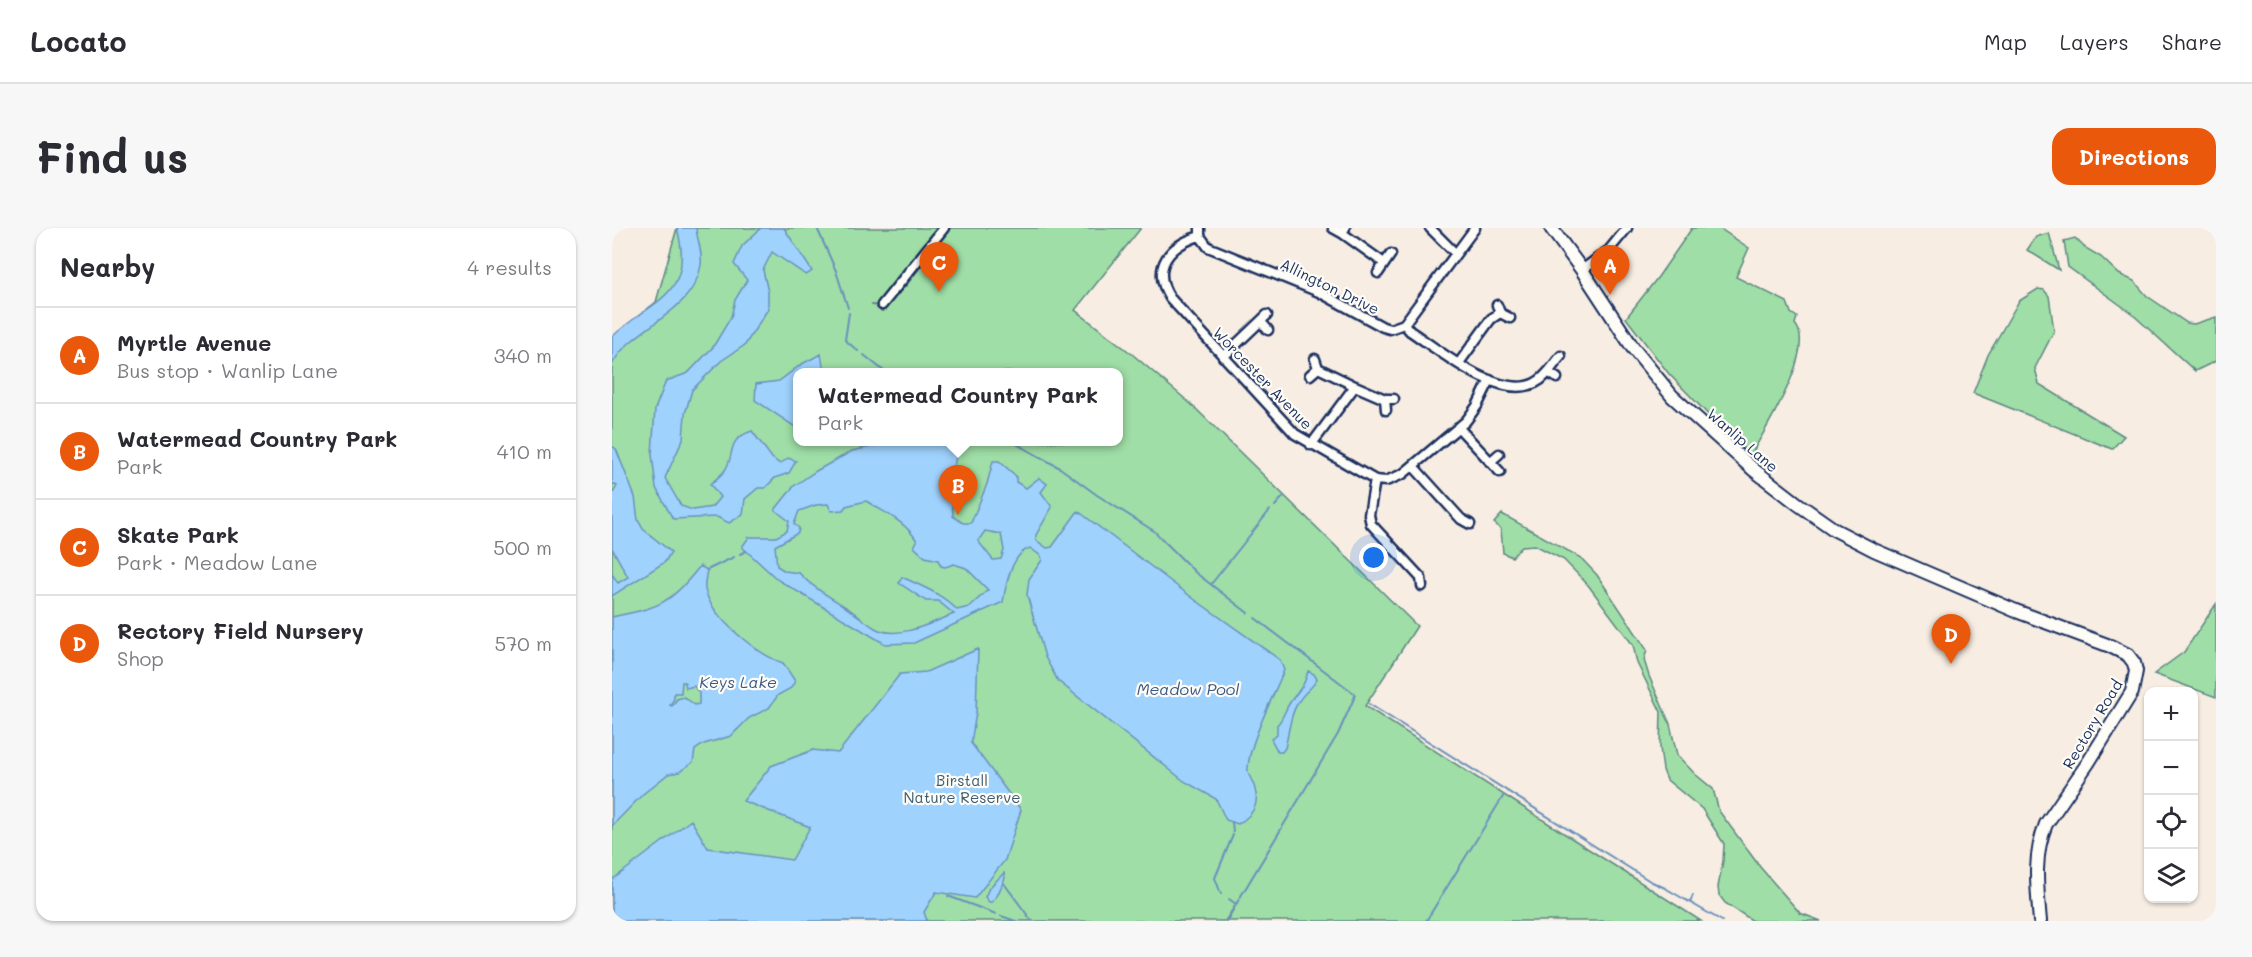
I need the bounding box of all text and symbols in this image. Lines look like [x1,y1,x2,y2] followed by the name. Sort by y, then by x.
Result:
[30,23,127,59] text: Locato
[1984,28,2027,55] text: Map
[2060,28,2129,55] text: Layers
[2162,28,2222,55] text: Share
[2052,128,2216,185] button: Directions
[36,129,188,184] text: Find us
[920,242,958,292] pin: C
[1590,245,1630,295] pin: A
[60,250,155,284] text: Nearby
[1277,253,1383,319] street label: Allington Drive
[467,254,552,280] text: 4 results
[1209,322,1317,434] street label: Worcester Avenue
[117,328,271,357] text: Myrtle Avenue
[73,342,86,368] text: A
[494,342,552,368] text: 340 m
[117,357,338,383] text: Bus stop · Wanlip Lane
[793,368,1123,446] popup
[818,380,1098,409] text: Watermead Country Park
[1703,404,1783,476] street label: Wanlip Lane
[818,409,863,435] text: Park
[117,424,397,453] text: Watermead Country Park
[73,438,86,464] text: B
[497,438,552,464] text: 410 m
[117,453,162,479] text: Park
[938,466,978,515] pin: B
[117,520,239,549] text: Skate Park
[72,534,87,560] text: C
[493,534,552,560] text: 500 m
[1359,543,1388,572] your location
[117,549,318,575] text: Park · Meadow Lane
[1932,614,1970,664] pin: D
[117,616,364,645] text: Rectory Field Nursery
[72,630,87,656] text: D
[495,630,552,656] text: 570 m
[117,645,164,671] text: Shop
[699,671,777,692] water label: Keys Lake
[2057,676,2127,772] street label: Rectory Road
[1137,678,1239,699] water label: Meadow Pool
[2144,687,2198,903] map controls
[2144,687,2198,741] button: +
[2144,741,2198,795] button: −
[903,770,1021,807] park label: Birstall Nature Reserve
[2144,795,2198,849] button: locate
[2144,849,2198,903] button: layers

